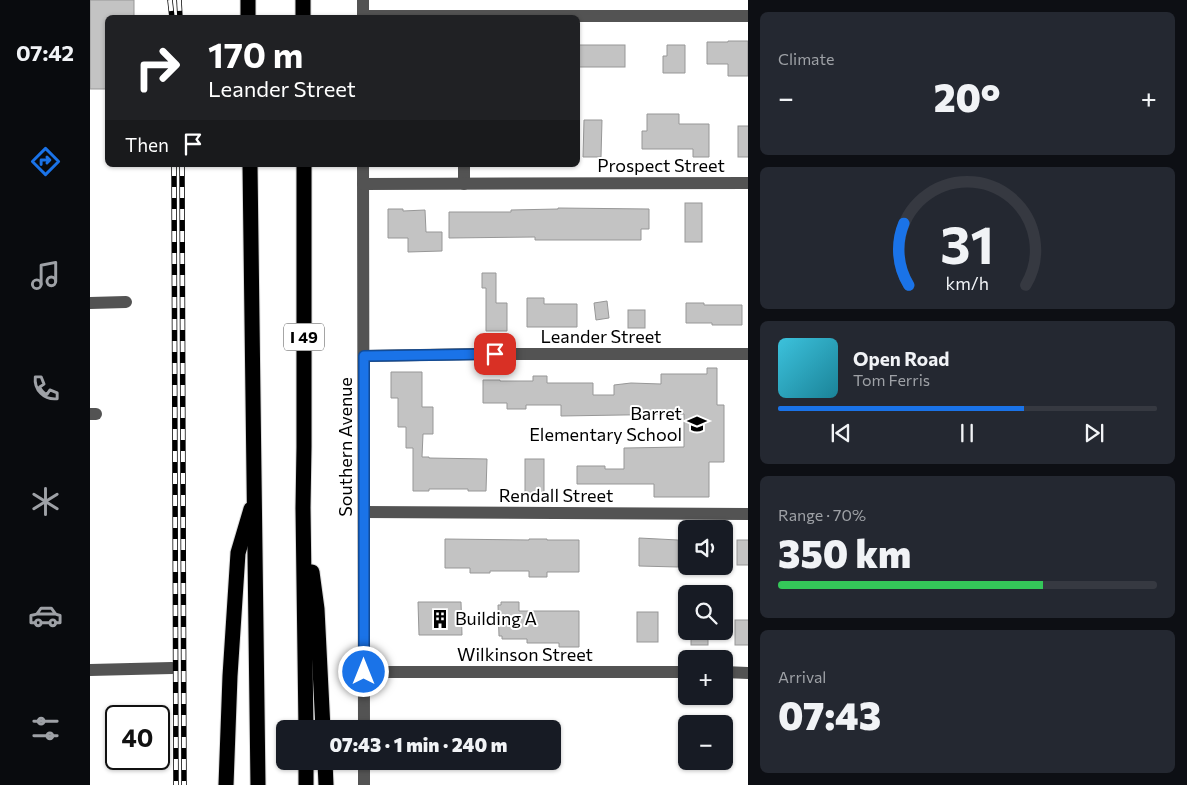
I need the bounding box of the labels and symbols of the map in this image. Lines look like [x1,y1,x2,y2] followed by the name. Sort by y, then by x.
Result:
[597,154,725,176] street label: Prospect Street
[284,324,324,351] road number: I 49
[541,325,661,347] street label: Leander Street
[474,333,516,375] pin
[334,377,356,517] street label: Southern Avenue
[529,402,682,445] place label: Barret Elementary School
[686,413,708,435] school or university icon: Barret Elementary School
[499,484,613,506] street label: Rendall Street
[455,607,537,629] place label: Building A
[429,608,451,630] building icon: Building A
[457,643,593,665] street label: Wilkinson Street
[337,645,389,697] position arrow
[105,705,170,770] speed limit sign: 40

